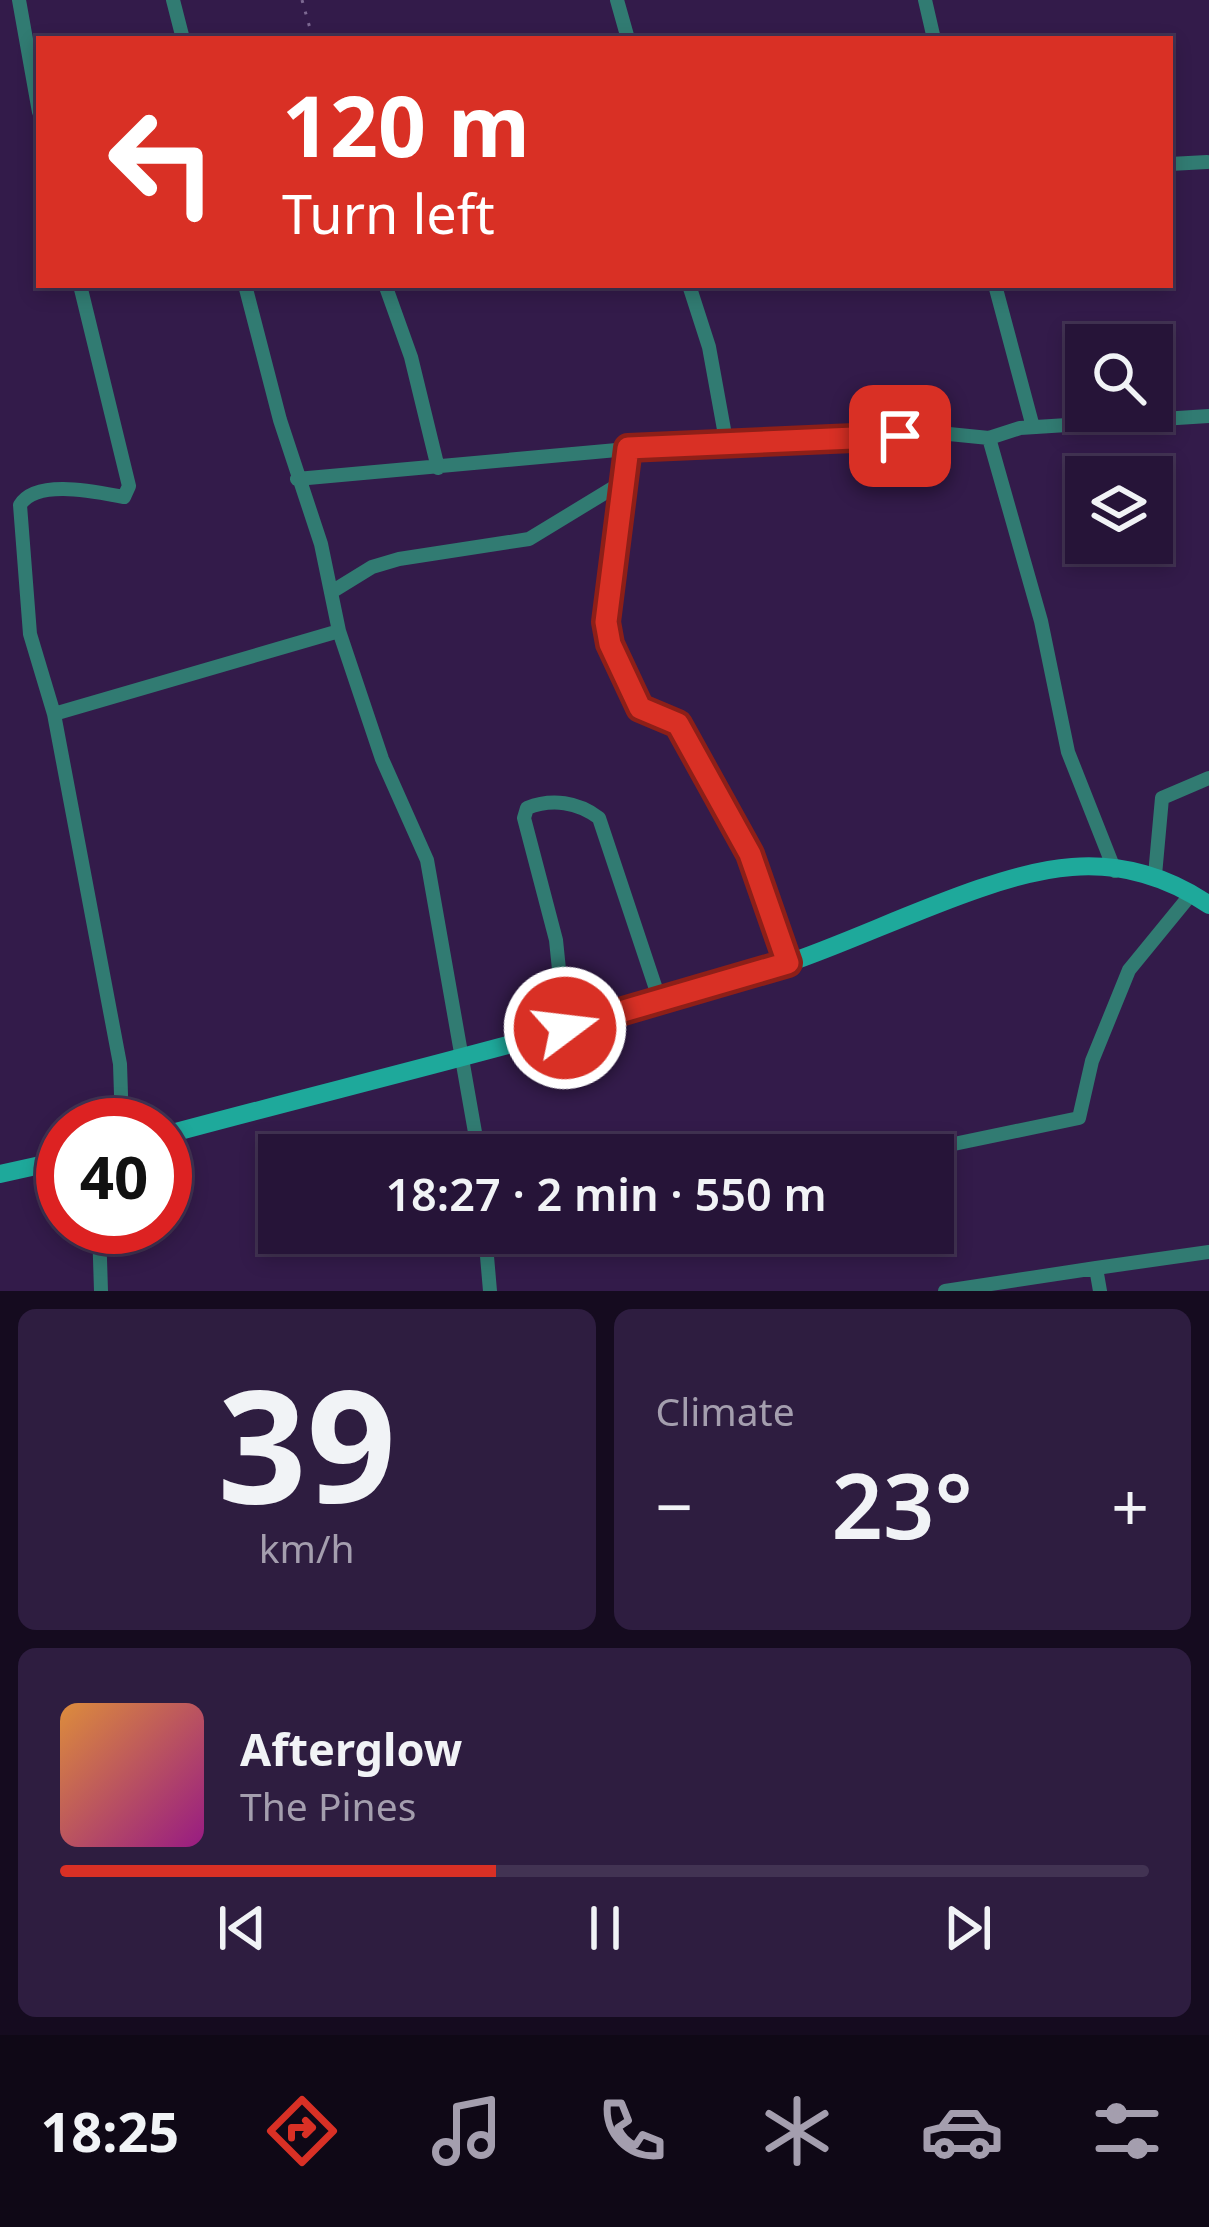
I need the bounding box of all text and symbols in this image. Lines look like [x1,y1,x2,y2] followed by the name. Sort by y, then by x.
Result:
[282,67,530,182] text: 120 m
[84,84,240,240] icon: left
[282,176,495,250] text: Turn left
[1065,324,1173,564] map controls
[1065,324,1173,432] button: search
[849,385,951,487] pin
[867,403,933,469] icon: arrive
[1065,456,1173,564] button: layers
[502,965,628,1091] position arrow
[36,1098,192,1254] speed limit sign: 40
[385,1163,827,1224] text: 18:27 · 2 min · 550 m
[218,1336,396,1549] text: 39
[656,1384,795,1437] text: Climate
[832,1443,973,1565] text: 23°
[656,1460,693,1550] text: −
[1111,1460,1149,1550] text: +
[259,1521,355,1574] text: km/h
[240,1718,462,1779] text: Afterglow
[240,1779,416,1832] text: The Pines
[209,1895,275,1961] icon: previous
[572,1895,638,1961] icon: pause
[935,1895,1001,1961] icon: next
[260,2089,344,2173] icon: directions
[425,2089,509,2173] icon: music
[590,2089,674,2173] icon: phone
[755,2089,839,2173] icon: climate
[920,2089,1004,2173] icon: car
[1085,2089,1169,2173] icon: filters
[40,2094,179,2168] text: 18:25

